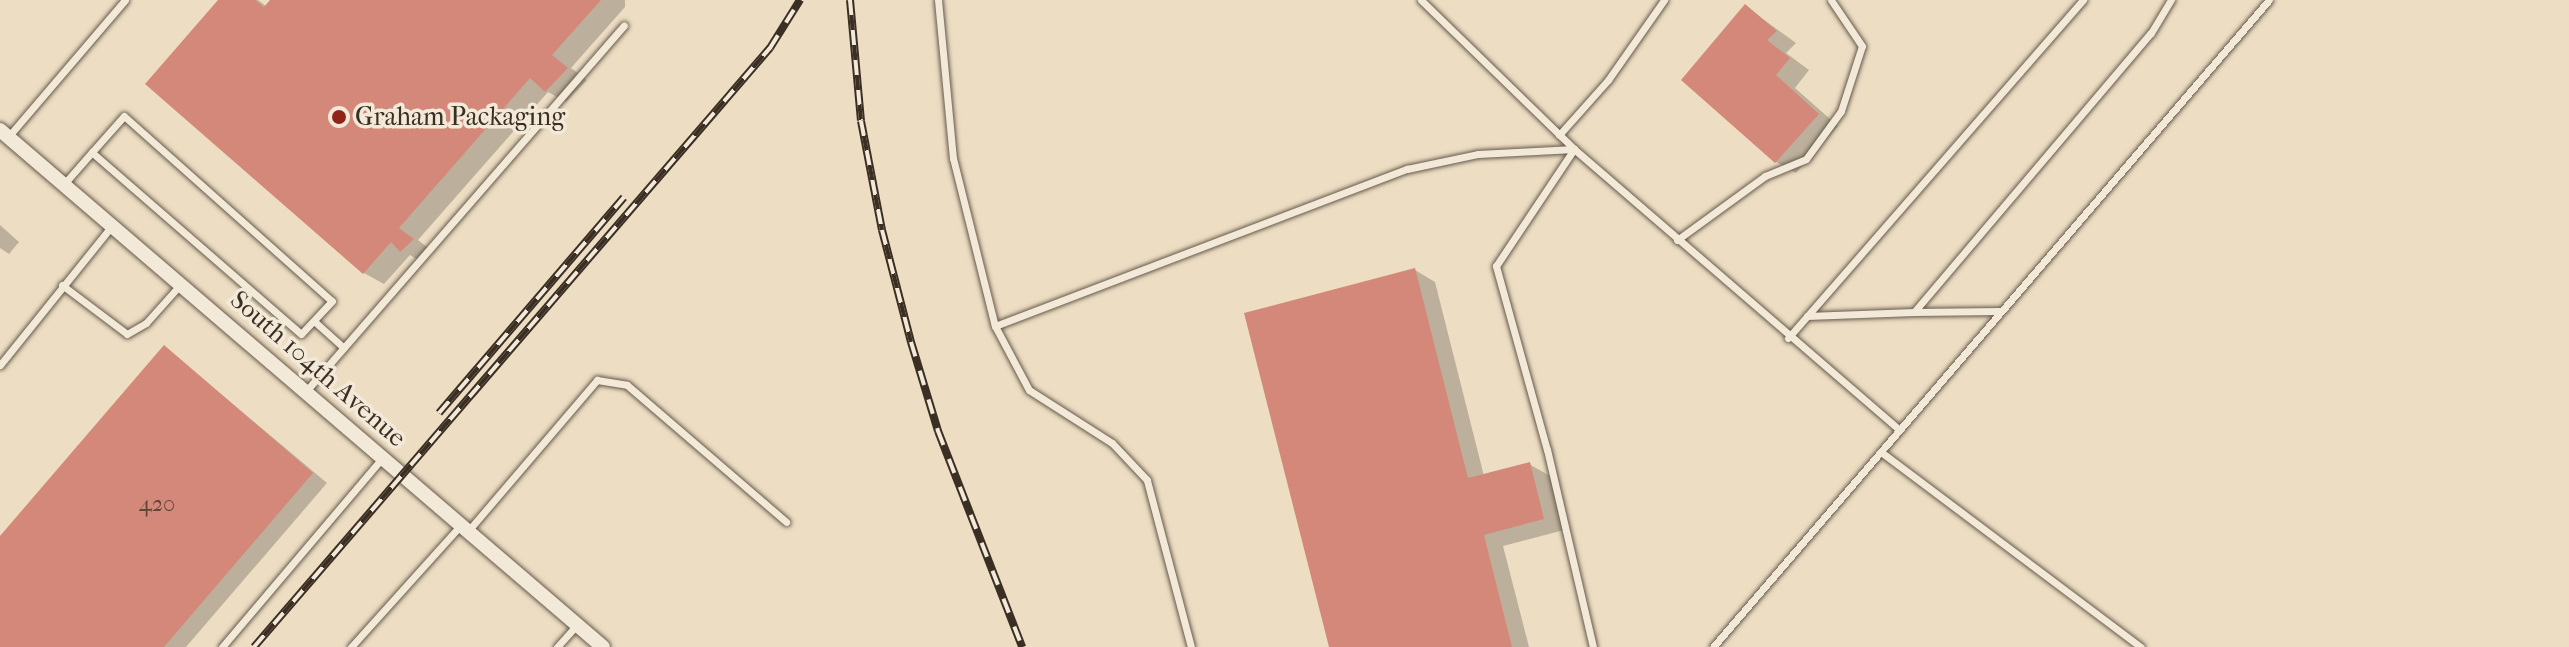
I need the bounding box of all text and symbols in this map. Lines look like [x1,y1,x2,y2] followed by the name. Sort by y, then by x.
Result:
[355,101,565,133] place label: Graham Packaging
[330,108,348,126] marker: Graham Packaging
[224,284,412,454] street label: South 104th Avenue
[139,492,175,518] house number: 420

